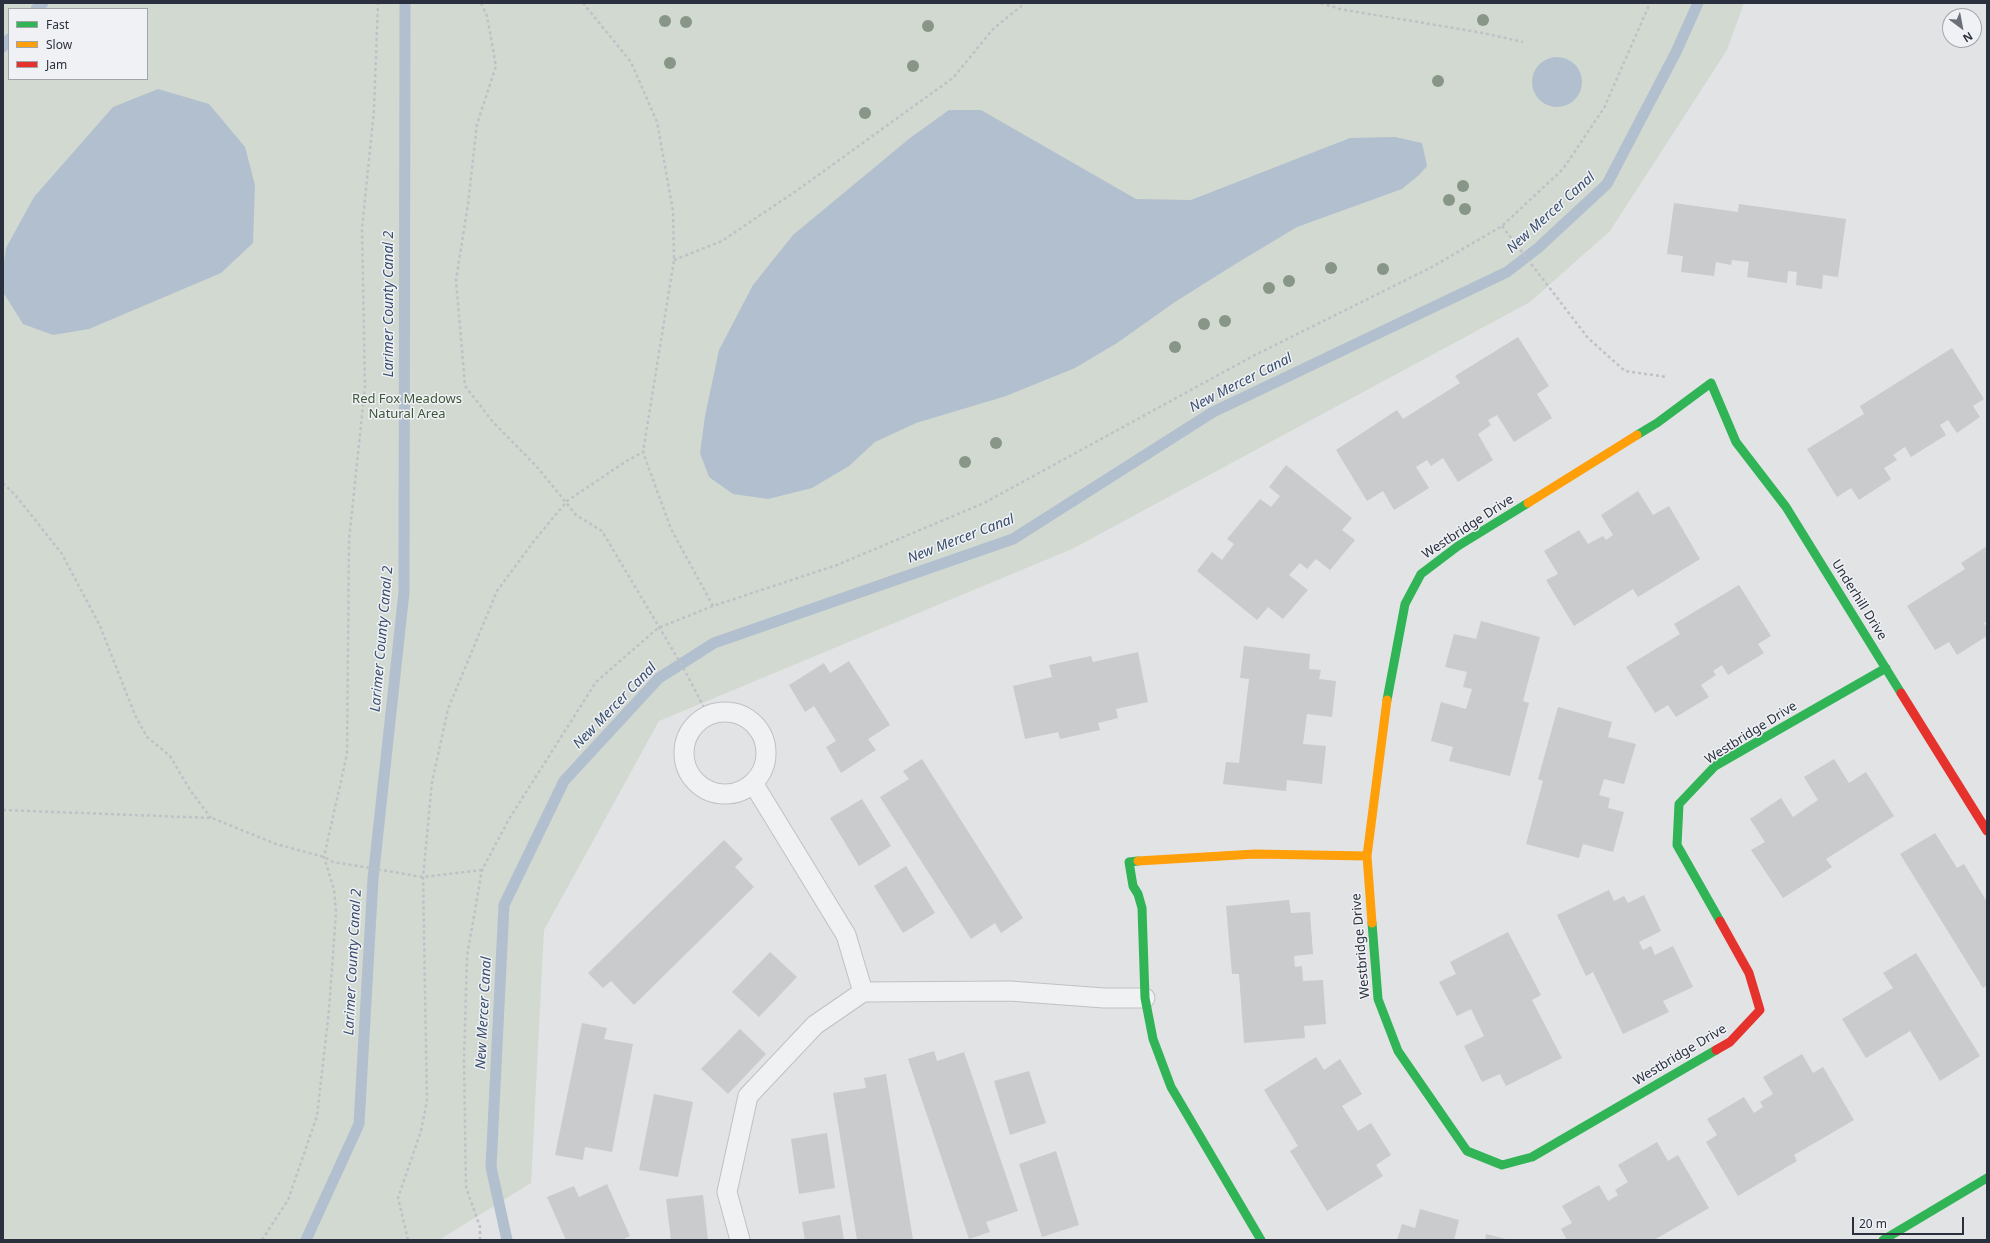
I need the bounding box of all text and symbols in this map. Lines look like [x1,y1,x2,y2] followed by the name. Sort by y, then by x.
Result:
[8,8,148,80] legend
[1942,8,1982,48] north arrow
[46,16,69,33] text: Fast
[1960,29,1976,46] text: N
[46,36,72,53] text: Slow
[46,56,67,73] text: Jam
[1503,169,1599,257] water label: New Mercer Canal
[381,231,397,377] water label: Larimer County Canal 2
[1187,350,1295,416] water label: New Mercer Canal
[352,391,462,422] park label: Red Fox Meadows Natural Area
[1419,492,1517,562] street label: Westbridge Drive
[905,511,1017,567] water label: New Mercer Canal
[1828,557,1890,643] street label: Underhill Drive
[367,565,397,713] water label: Larimer County Canal 2
[570,660,660,752] water label: New Mercer Canal
[1702,698,1800,768] street label: Westbridge Drive
[341,888,365,1036] water label: Larimer County Canal 2
[1349,893,1373,999] street label: Westbridge Drive
[473,956,495,1070] water label: New Mercer Canal
[1631,1021,1729,1089] street label: Westbridge Drive
[1854,1209,1966,1235] scale bar
[1859,1215,1887,1232] text: 20 m

